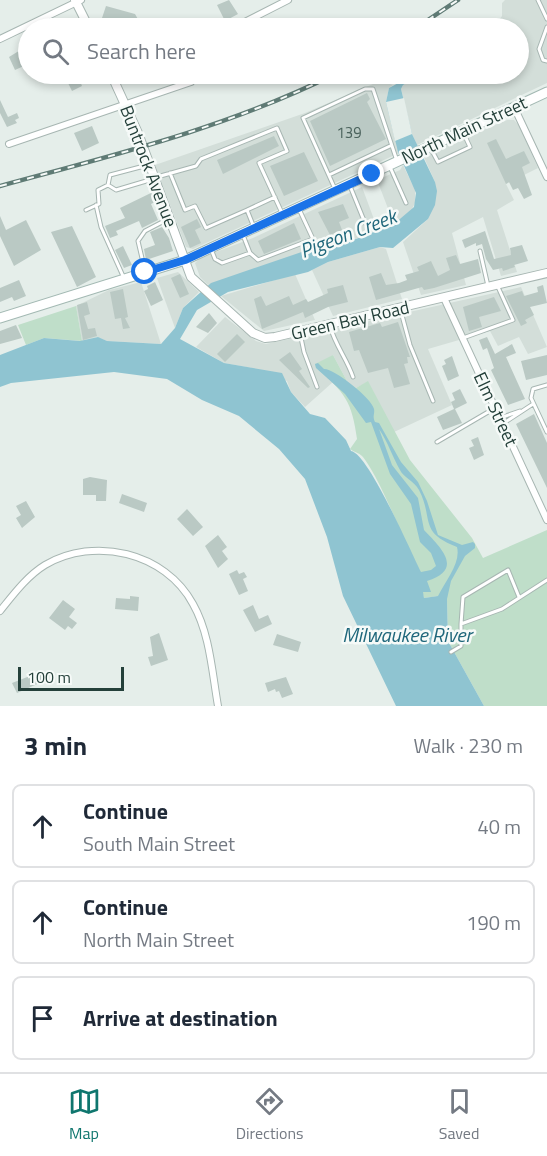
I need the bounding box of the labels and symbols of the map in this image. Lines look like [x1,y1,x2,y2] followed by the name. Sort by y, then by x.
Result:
[397,89,532,171] street label: North Main Street
[113,101,185,231] street label: Buntrock Avenue
[336,121,362,144] house number: 139
[358,160,384,186] route end
[295,200,403,266] water label: Pigeon Creek
[131,258,157,284] route start
[288,293,412,347] street label: Green Bay Road
[467,367,525,451] street label: Elm Street
[342,619,475,650] water label: Milwaukee River
[18,664,124,692] scale bar

